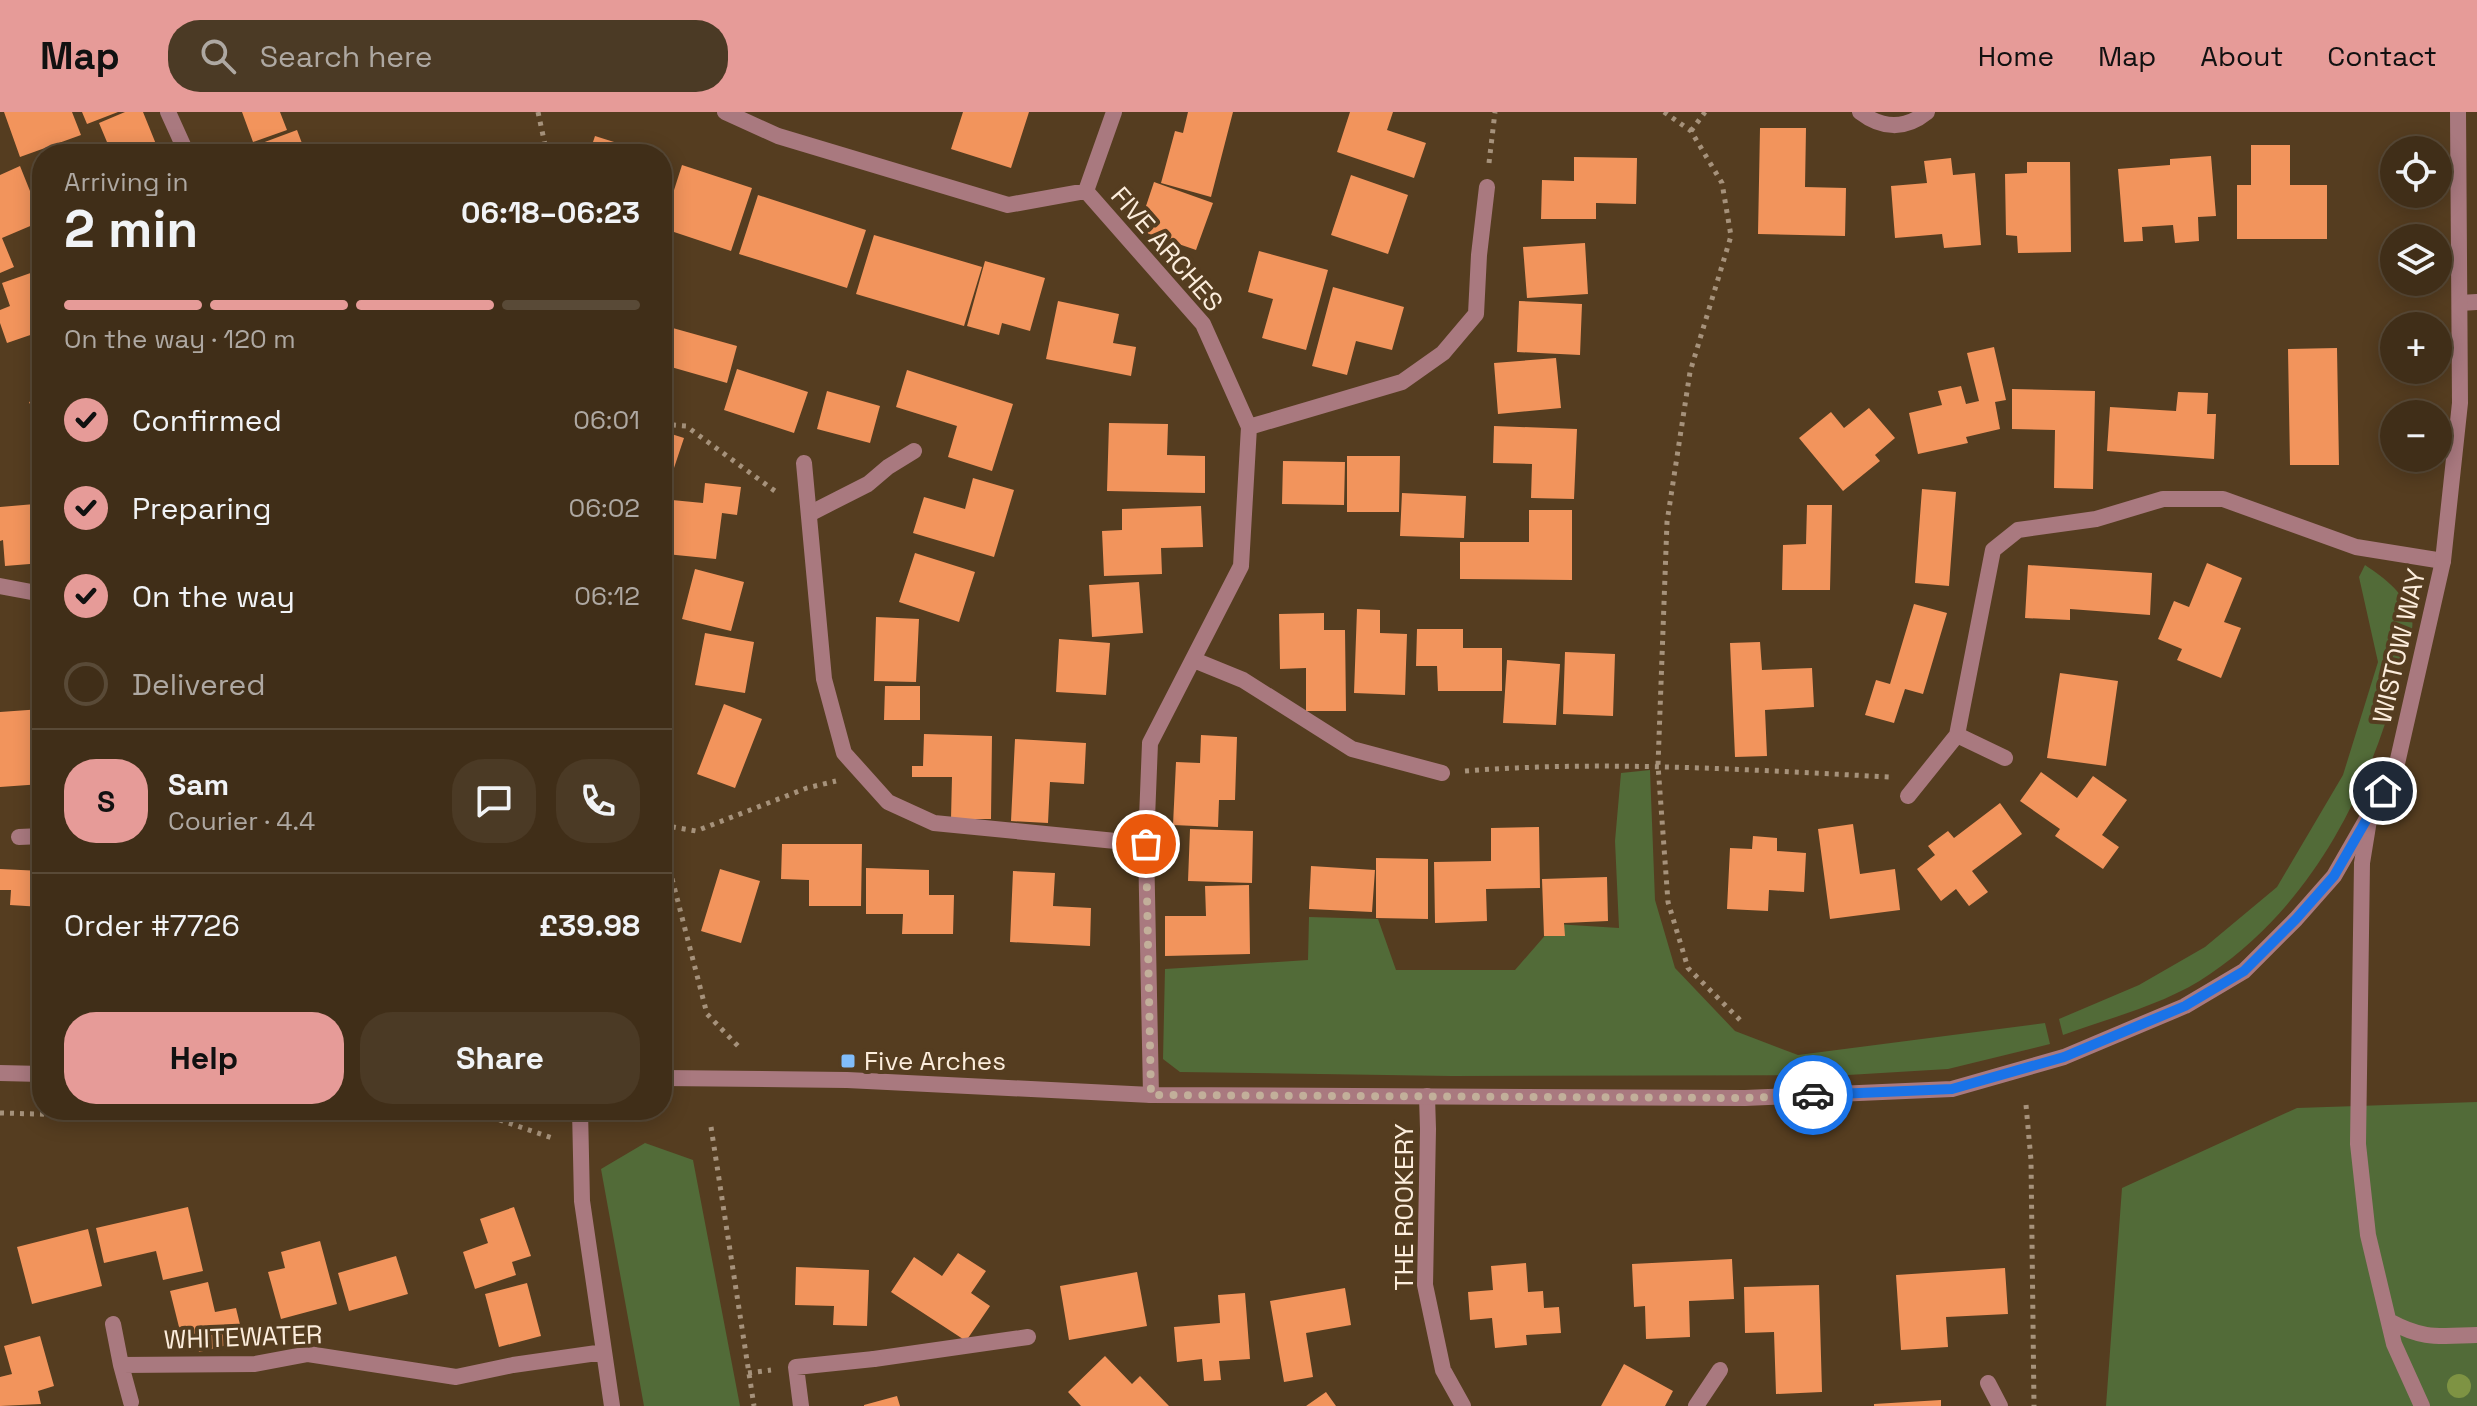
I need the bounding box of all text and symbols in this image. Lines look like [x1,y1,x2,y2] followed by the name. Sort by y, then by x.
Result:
[168,20,728,92] search box
[40,32,120,80] text: Map
[196,34,240,78] icon: search
[260,37,433,76] text: Search here
[1978,38,2054,74] text: Home
[2098,38,2156,74] text: Map
[2200,38,2283,74] text: About
[2327,38,2437,74] text: Contact
[2380,136,2452,472] map controls
[2380,136,2452,208] button: locate
[64,165,188,199] text: Arriving in
[1103,180,1231,318] street label: FIVE ARCHES
[461,193,640,232] text: 06:18–06:23
[64,196,198,262] text: 2 min
[2380,224,2452,296] button: layers
[2380,312,2452,384] button: +
[64,322,296,356] text: On the way · 120 m
[64,398,108,442] icon: check
[2380,400,2452,472] button: −
[132,401,282,440] text: Confirmed
[573,403,640,437] text: 06:01
[64,486,108,530] icon: check
[132,489,271,528] text: Preparing
[568,491,640,525] text: 06:02
[2365,565,2433,726] street label: WISTOW WAY
[64,574,108,618] icon: check
[132,577,295,616] text: On the way
[574,579,640,613] text: 06:12
[132,665,266,704] text: Delivered
[2349,757,2417,825] pin
[452,759,536,843] button: chat
[556,759,640,843] button: phone
[168,765,229,804] text: Sam
[2361,769,2405,813] icon: home
[97,782,115,821] text: S
[168,804,315,838] text: Courier · 4.4
[1112,810,1180,878] pin
[1124,822,1168,866] icon: bag
[64,906,240,945] text: Order #7726
[539,906,640,945] text: £39.98
[64,1012,344,1104] button: Help
[360,1012,640,1104] button: Share
[864,1044,1006,1078] place label: Five Arches
[839,1052,857,1070] marker: Five Arches
[1773,1055,1853,1135] courier
[1791,1073,1835,1117] icon: car
[1387,1123,1421,1291] street label: THE ROOKERY
[163,1317,323,1357] street label: WHITEWATER

